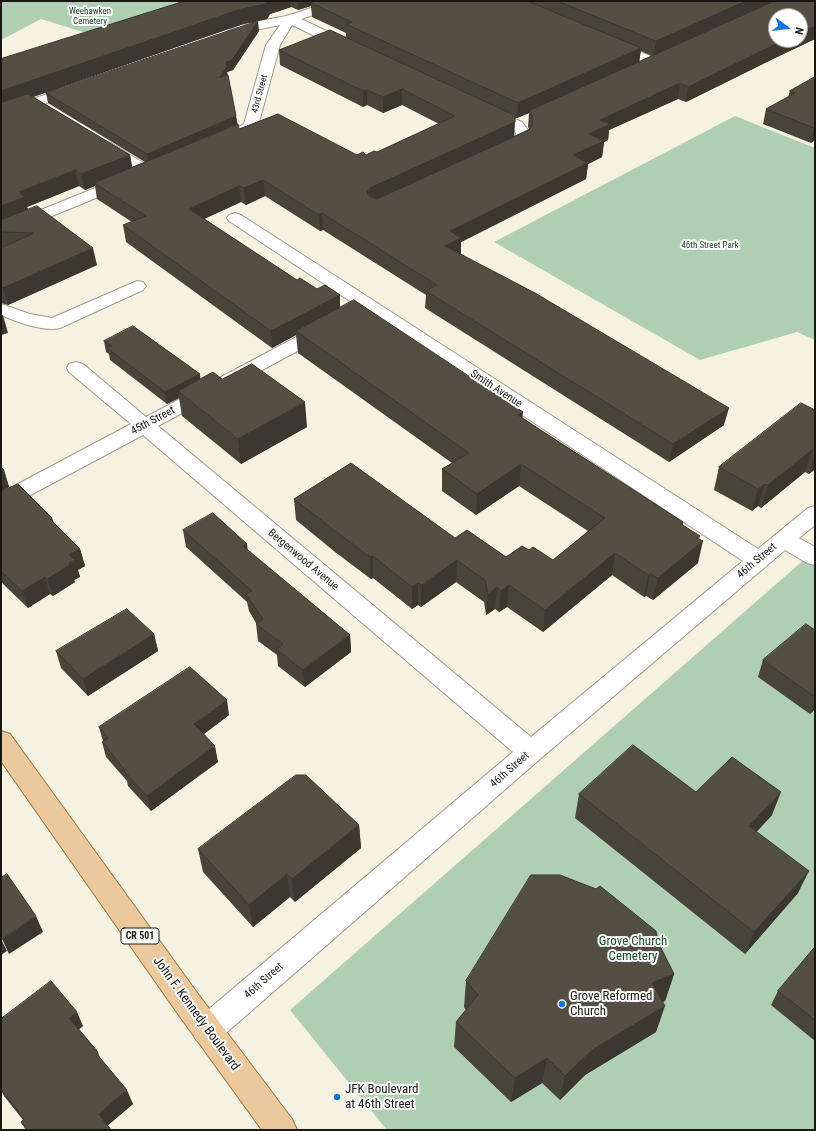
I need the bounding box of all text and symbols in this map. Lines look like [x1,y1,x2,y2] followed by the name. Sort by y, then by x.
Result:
[69,7,111,28] park label: Weehawken Cemetery
[768,8,808,48] north arrow
[792,26,806,36] text: N
[250,74,270,114] street label: 43rd Street
[681,241,739,251] park label: 46th Street Park
[468,367,524,411] street label: Smith Avenue
[129,404,177,438] street label: 45th Street
[265,527,341,593] street label: Bergenwood Avenue
[734,541,780,581] street label: 46th Street
[488,749,532,791] street label: 46th Street
[121,928,159,944] road number: CR 501
[599,934,667,965] park label: Grove Church Cemetery
[149,954,243,1074] street label: John F. Kennedy Boulevard
[242,960,286,1002] street label: 46th Street
[570,989,652,1020] place label: Grove Reformed Church
[557,999,567,1009] marker: Grove Reformed Church
[345,1082,418,1113] place label: JFK Boulevard at 46th Street
[332,1092,342,1102] marker: JFK Boulevard at 46th Street

